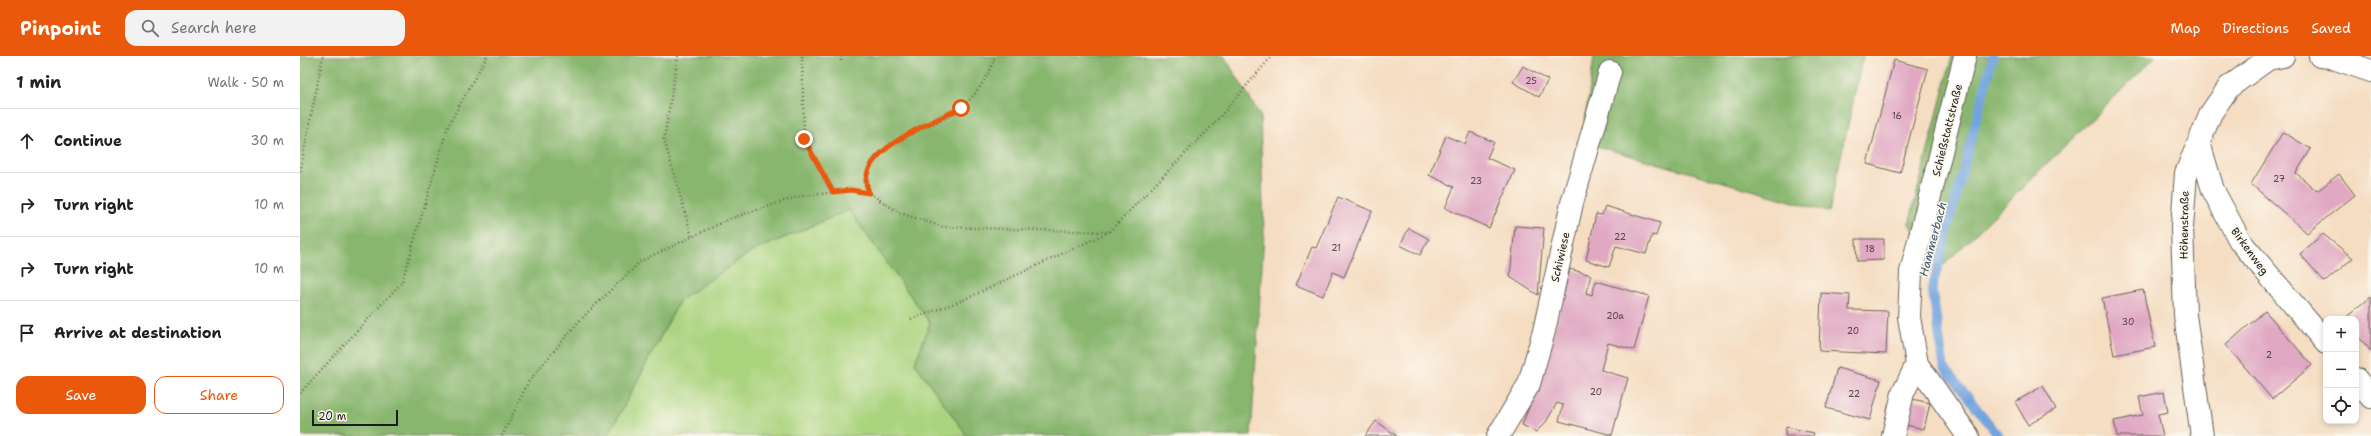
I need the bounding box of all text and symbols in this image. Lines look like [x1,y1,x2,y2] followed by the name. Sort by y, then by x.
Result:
[125,10,405,46] search box
[20,16,101,41] text: Pinpoint
[139,17,161,39] icon: search
[171,18,257,38] text: Search here
[2171,19,2201,37] text: Map
[2223,19,2289,37] text: Directions
[2311,19,2351,37] text: Saved
[16,71,61,93] text: 1 min
[207,74,284,91] text: Walk · 50 m
[1525,75,1537,87] house number: 25
[1929,82,1966,178] street label: Schießstattstraße
[952,99,970,117] route start
[1892,110,1902,122] house number: 16
[16,130,38,152] icon: ahead
[795,130,813,148] route end
[54,131,122,151] text: Continue
[250,132,284,149] text: 30 m
[2273,173,2285,185] house number: 27
[1470,175,1482,187] house number: 23
[2176,190,2193,260] street label: Höhenstraße
[16,194,38,216] icon: right
[54,195,134,215] text: Turn right
[254,196,284,213] text: 10 m
[1915,200,1951,278] water label: Hammerbach
[2227,225,2272,278] street label: Birkenweg
[1547,231,1574,284] street label: Schiwiese
[1614,231,1626,243] house number: 22
[1331,242,1341,254] house number: 21
[1865,243,1875,255] house number: 18
[16,258,38,280] icon: right
[54,259,134,279] text: Turn right
[254,260,284,277] text: 10 m
[1606,310,1624,322] house number: 20a
[2122,316,2134,328] house number: 30
[2323,316,2359,424] map controls
[2323,316,2359,352] button: +
[16,322,38,344] icon: arrive
[54,323,222,343] text: Arrive at destination
[1847,325,1859,337] house number: 20
[2266,349,2272,361] house number: 2
[2323,352,2359,388] button: −
[16,376,146,414] button: Save
[154,376,284,414] button: Share
[1590,386,1602,398] house number: 20
[1848,388,1860,400] house number: 22
[2323,388,2359,424] button: locate
[312,408,398,427] scale bar
[318,409,346,424] text: 20 m

